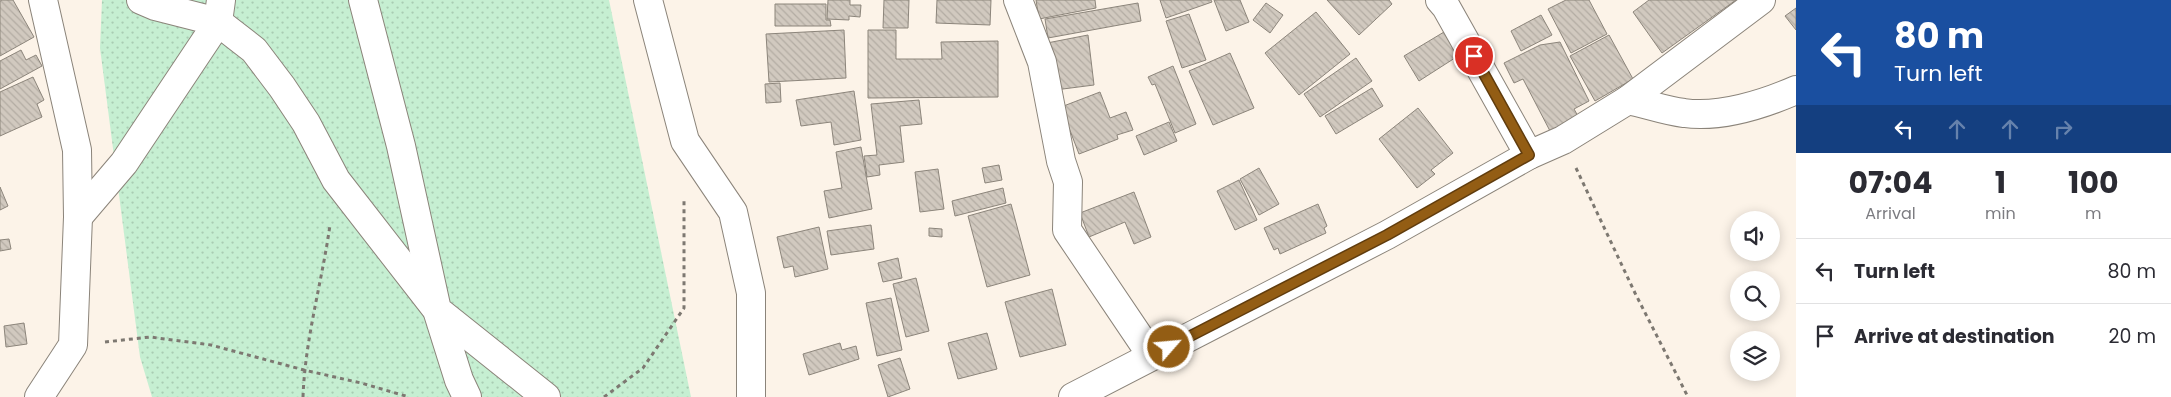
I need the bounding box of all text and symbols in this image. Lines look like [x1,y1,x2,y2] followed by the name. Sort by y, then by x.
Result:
[1894,11,1984,60] text: 80 m
[1811,20,1876,85] icon: left
[1453,35,1495,77] pin
[1460,42,1488,70] icon: arrive
[1894,58,1982,89] text: Turn left
[1890,115,1918,143] icon: left
[1943,115,1971,143] icon: ahead
[1996,115,2024,143] icon: ahead
[2049,115,2077,143] icon: right
[1848,161,1932,204] text: 07:04
[1995,161,2006,204] text: 1
[2068,161,2119,204] text: 100
[1865,202,1916,225] text: Arrival
[1985,202,2016,225] text: min
[2085,202,2102,225] text: m
[1730,211,1780,381] map controls
[1730,211,1780,261] button: sound
[1811,257,1839,285] icon: left
[1854,258,1935,285] text: Turn left
[2107,258,2156,285] text: 80 m
[1730,271,1780,321] button: search
[1142,320,1194,372] position arrow
[1811,322,1839,350] icon: arrive
[1854,323,2055,350] text: Arrive at destination
[2108,323,2156,350] text: 20 m
[1730,331,1780,381] button: layers

